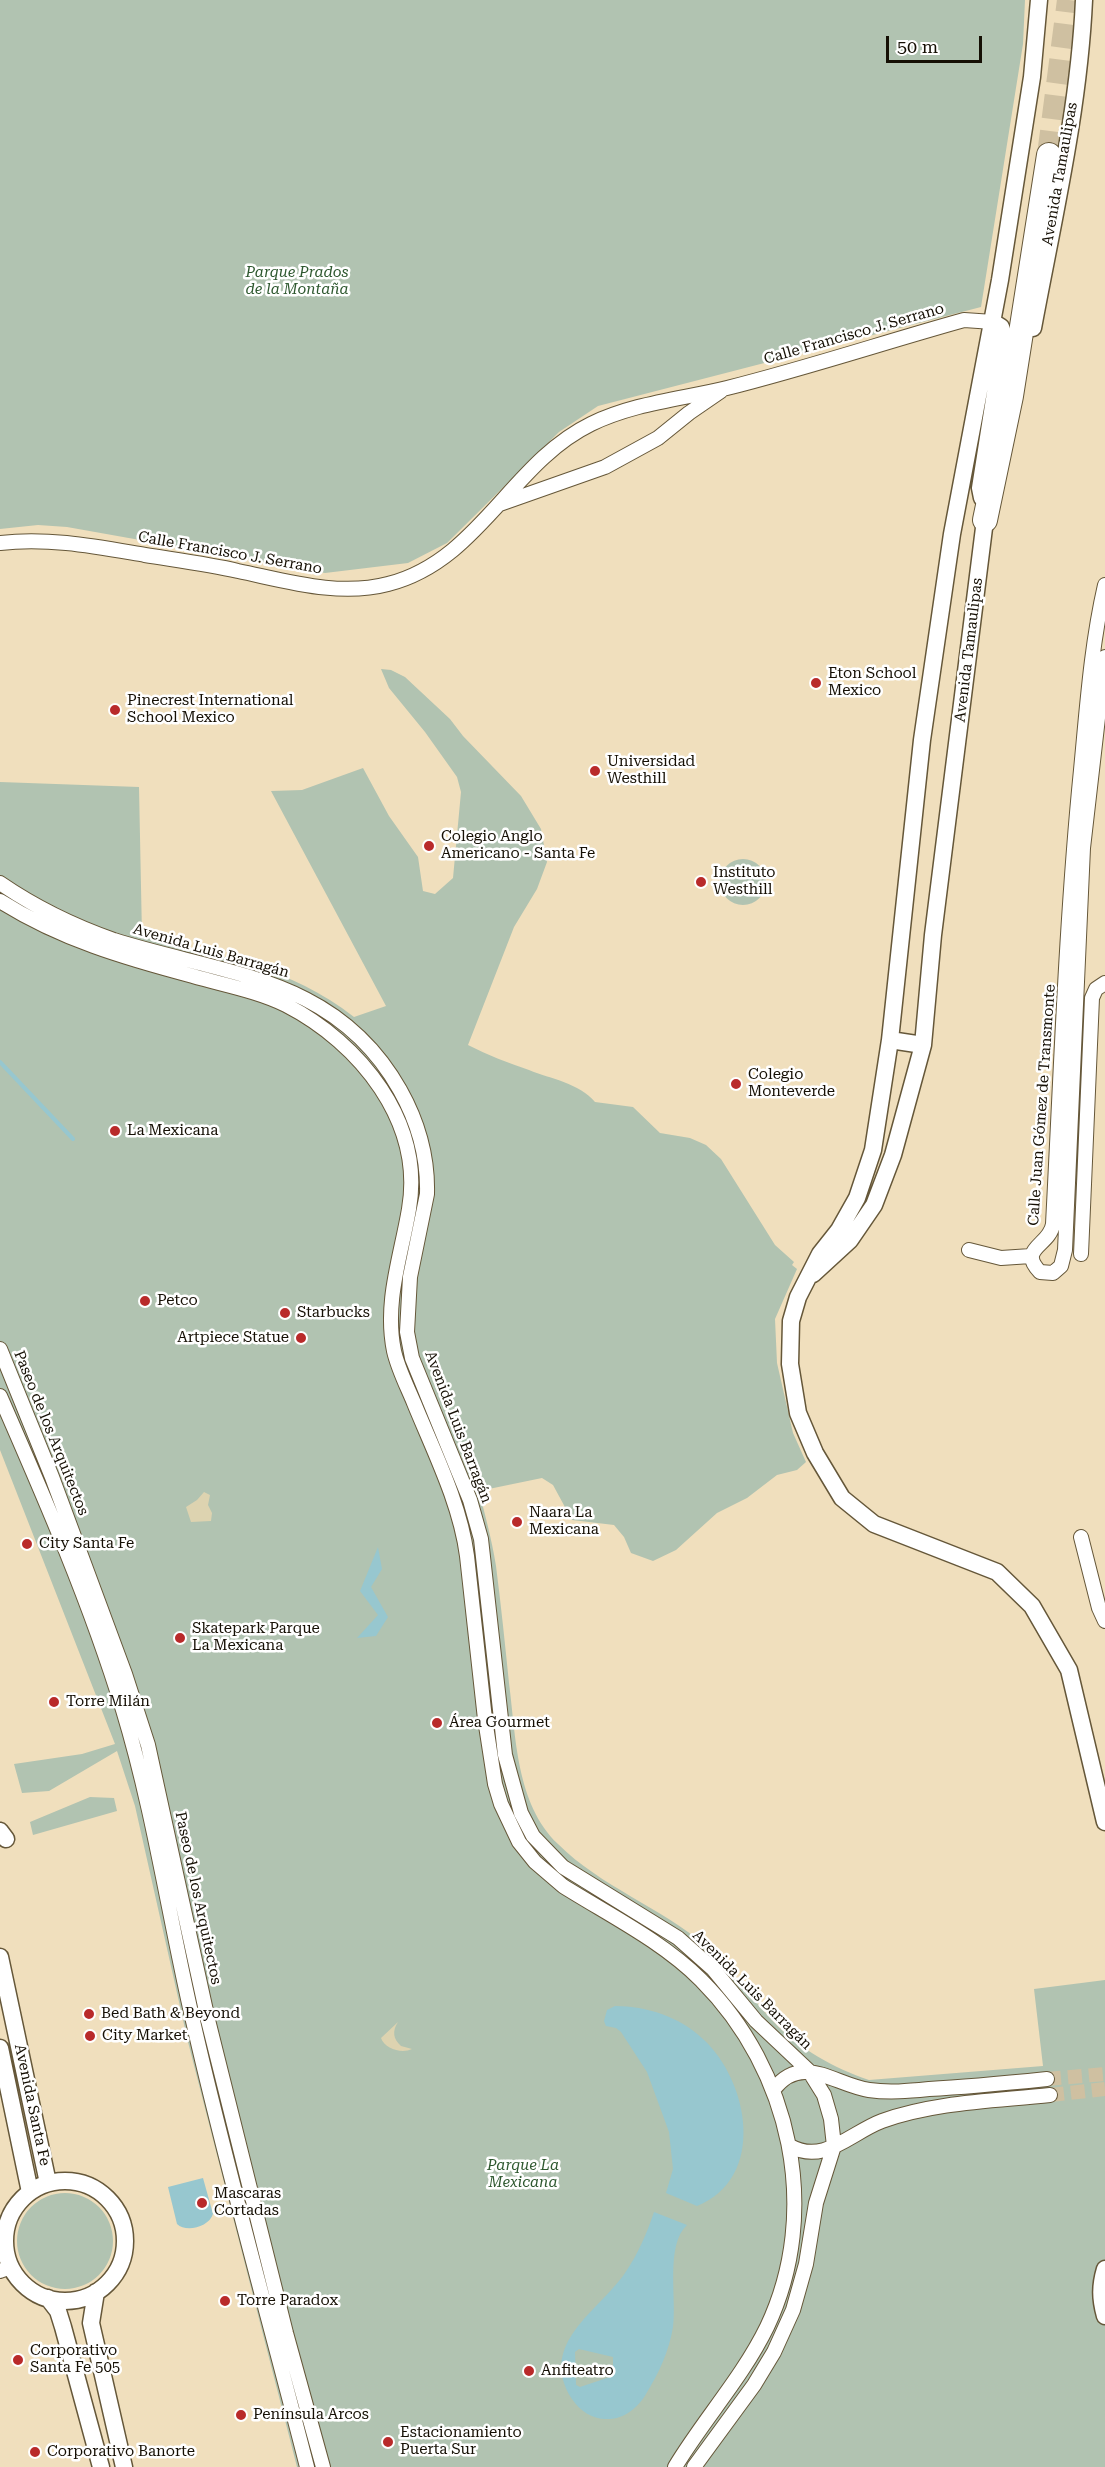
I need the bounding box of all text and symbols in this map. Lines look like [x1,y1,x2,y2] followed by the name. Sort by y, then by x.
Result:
[889,24,985,62] scale bar
[897,36,938,57] text: 50 m
[1039,101,1081,247] street label: Avenida Tamaulipas
[245,264,349,299] park label: Parque Prados de la Montaña
[762,300,946,368] street label: Calle Francisco J. Serrano
[137,528,323,578] street label: Calle Francisco J. Serrano
[951,577,987,723] street label: Avenida Tamaulipas
[828,665,916,700] place label: Eton School Mexico
[809,676,823,690] marker: Eton School Mexico
[127,692,293,727] place label: Pinecrest International School Mexico
[108,703,122,717] marker: Pinecrest International School Mexico
[607,753,695,788] place label: Universidad Westhill
[588,764,602,778] marker: Universidad Westhill
[441,828,595,863] place label: Colegio Anglo Americano - Santa Fe
[422,839,436,853] marker: Colegio Anglo Americano - Santa Fe
[713,864,775,899] place label: Instituto Westhill
[694,875,708,889] marker: Instituto Westhill
[131,920,291,982] street label: Avenida Luis Barragán
[1025,984,1059,1226] street label: Calle Juan Gómez de Transmonte
[748,1066,835,1101] place label: Colegio Monteverde
[729,1077,743,1091] marker: Colegio Monteverde
[127,1122,218,1140] place label: La Mexicana
[108,1124,122,1138] marker: La Mexicana
[157,1292,198,1310] place label: Petco
[138,1294,152,1308] marker: Petco
[297,1304,370,1322] place label: Starbucks
[278,1306,292,1320] marker: Starbucks
[177,1329,289,1347] place label: Artpiece Statue
[294,1331,308,1345] marker: Artpiece Statue
[10,1348,92,1518] street label: Paseo de los Arquitectos
[421,1348,495,1506] street label: Avenida Luis Barragán
[529,1504,599,1539] place label: Naara La Mexicana
[510,1515,524,1529] marker: Naara La Mexicana
[39,1535,134,1553] place label: City Santa Fe
[20,1537,34,1551] marker: City Santa Fe
[192,1620,320,1655] place label: Skatepark Parque La Mexicana
[173,1631,187,1645] marker: Skatepark Parque La Mexicana
[66,1693,150,1711] place label: Torre Milán
[47,1695,61,1709] marker: Torre Milán
[449,1714,550,1732] place label: Área Gourmet
[430,1716,444,1730] marker: Área Gourmet
[171,1810,225,1986] street label: Paseo de los Arquitectos
[689,1927,815,2053] street label: Avenida Luis Barragán
[101,2005,240,2023] place label: Bed Bath & Beyond
[82,2007,96,2021] marker: Bed Bath & Beyond
[102,2027,187,2045] place label: City Market
[83,2029,97,2043] marker: City Market
[10,2043,54,2167] street label: Avenida Santa Fe
[487,2157,559,2192] park label: Parque La Mexicana
[214,2185,281,2220] place label: Mascaras Cortadas
[195,2196,209,2210] marker: Mascaras Cortadas
[237,2292,338,2310] place label: Torre Paradox
[218,2294,232,2308] marker: Torre Paradox
[30,2342,120,2377] place label: Corporativo Santa Fe 505
[11,2353,25,2367] marker: Corporativo Santa Fe 505
[541,2362,614,2380] place label: Anfiteatro
[522,2364,536,2378] marker: Anfiteatro
[253,2406,369,2424] place label: Península Arcos
[234,2408,248,2422] marker: Península Arcos
[400,2424,522,2459] place label: Estacionamiento Puerta Sur
[381,2435,395,2449] marker: Estacionamiento Puerta Sur
[47,2443,195,2461] place label: Corporativo Banorte
[28,2445,42,2459] marker: Corporativo Banorte

